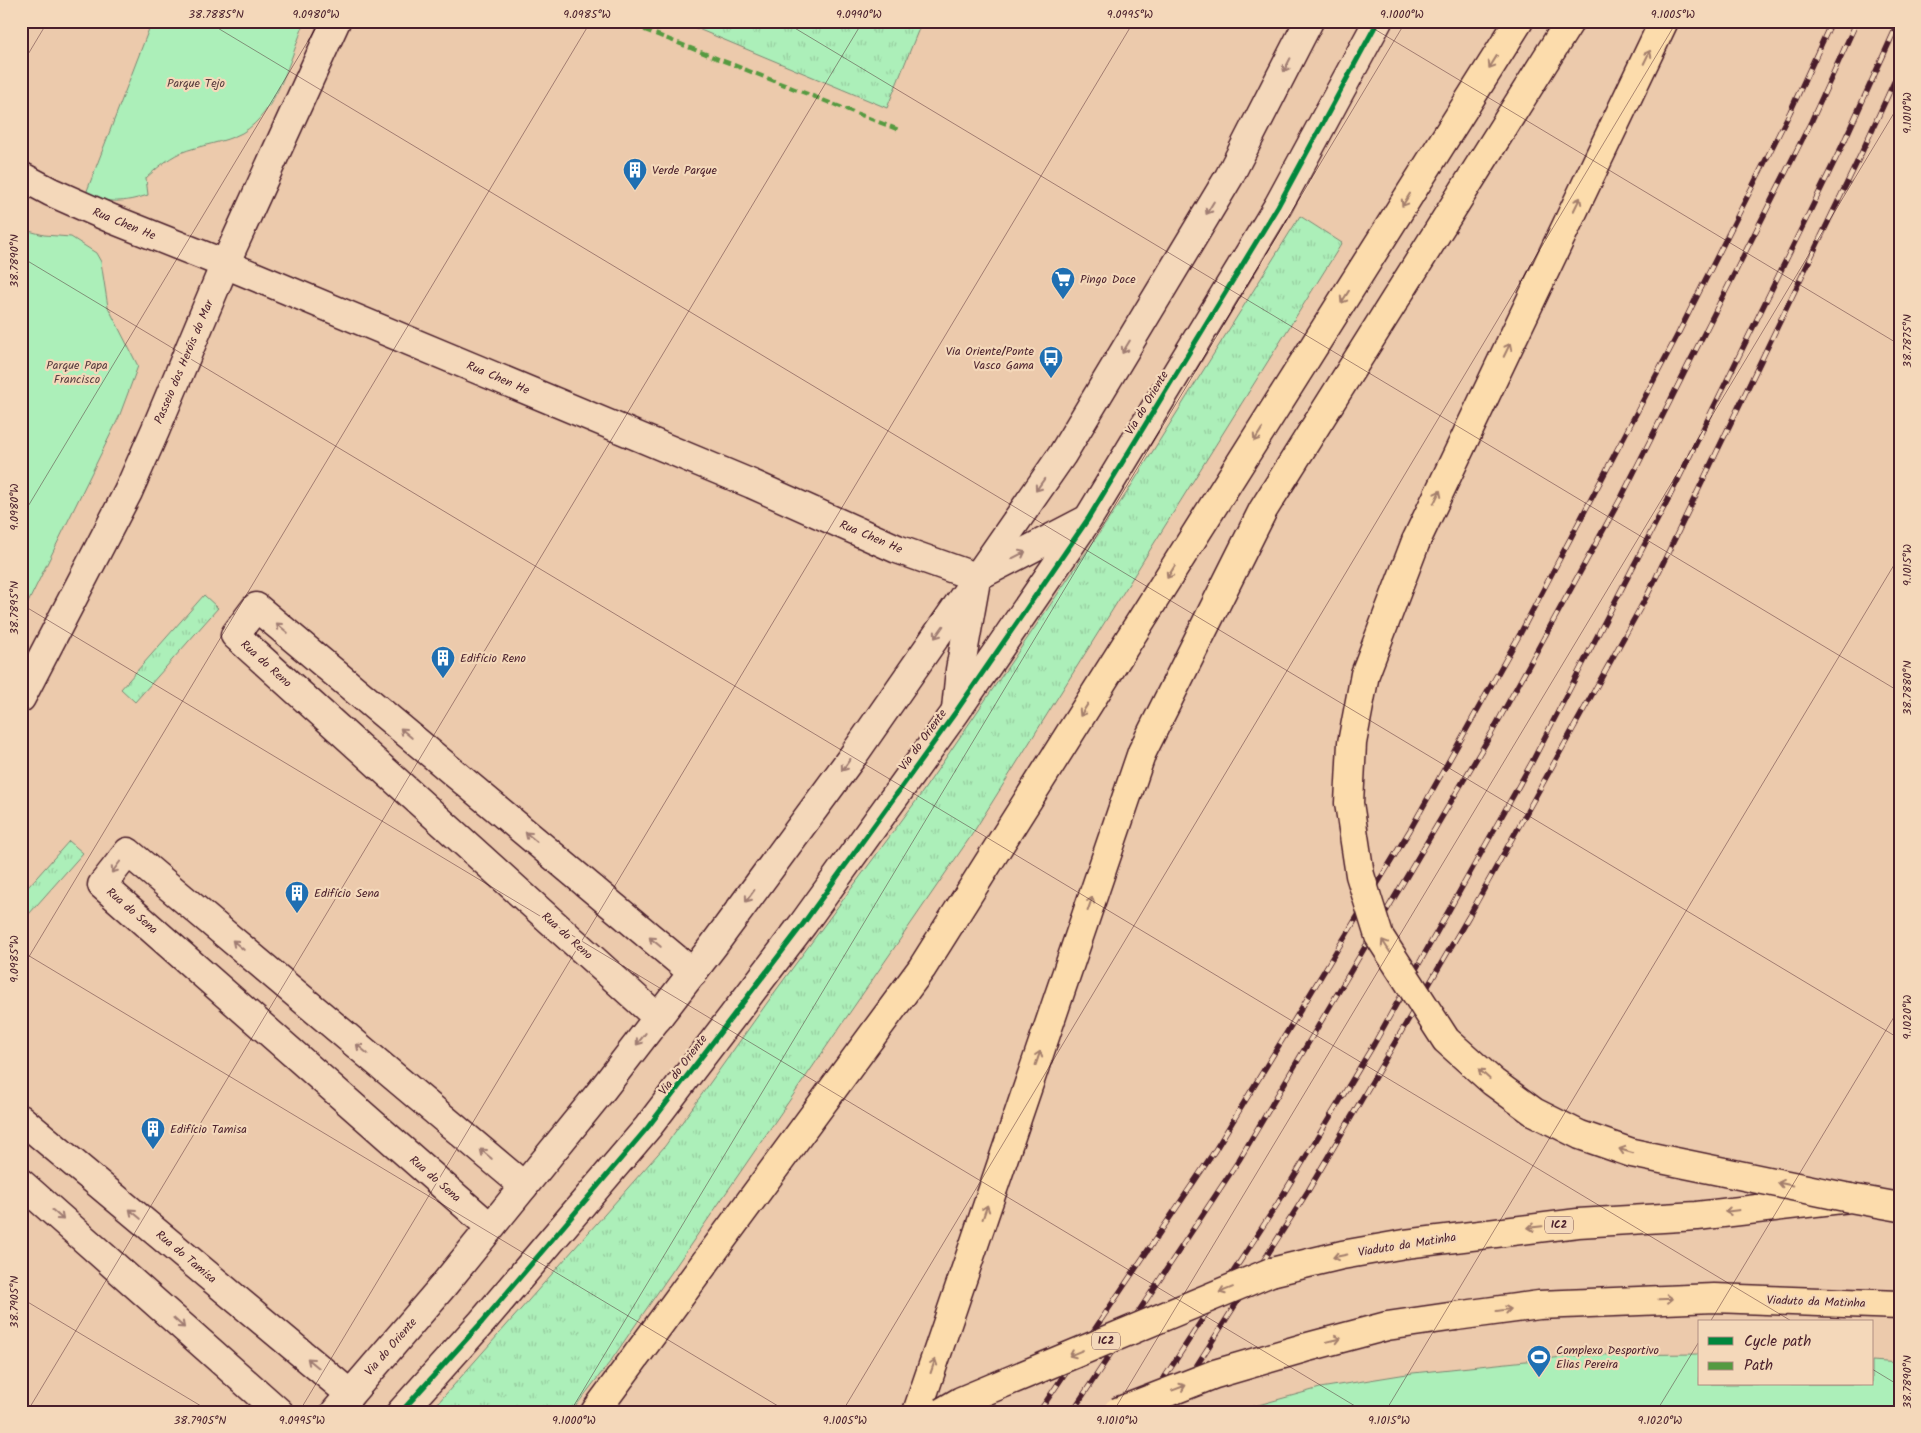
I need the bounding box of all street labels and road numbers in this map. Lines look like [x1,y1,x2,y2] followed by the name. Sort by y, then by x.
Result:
[89,203,159,246] street label: Rua Chen He
[149,296,219,427] street label: Passeio dos Heróis do Mar
[464,356,533,400] street label: Rua Chen He
[1120,367,1174,439] street label: Via do Oriente
[837,515,906,559] street label: Rua Chen He
[236,636,296,692] street label: Rua do Reno
[894,705,952,775] street label: Via do Oriente
[102,883,162,939] street label: Rua do Sena
[537,908,597,964] street label: Rua do Reno
[654,1030,713,1099] street label: Via do Oriente
[405,1151,465,1207] street label: Rua do Sena
[1545,1216,1573,1234] road number: IC2
[151,1226,221,1289] street label: Rua do Tamisa
[1357,1228,1458,1262] street label: Viaduto da Matinha
[1766,1291,1866,1313] street label: Viaduto da Matinha
[360,1313,422,1380] street label: Via do Oriente
[1092,1332,1120,1350] road number: IC2

